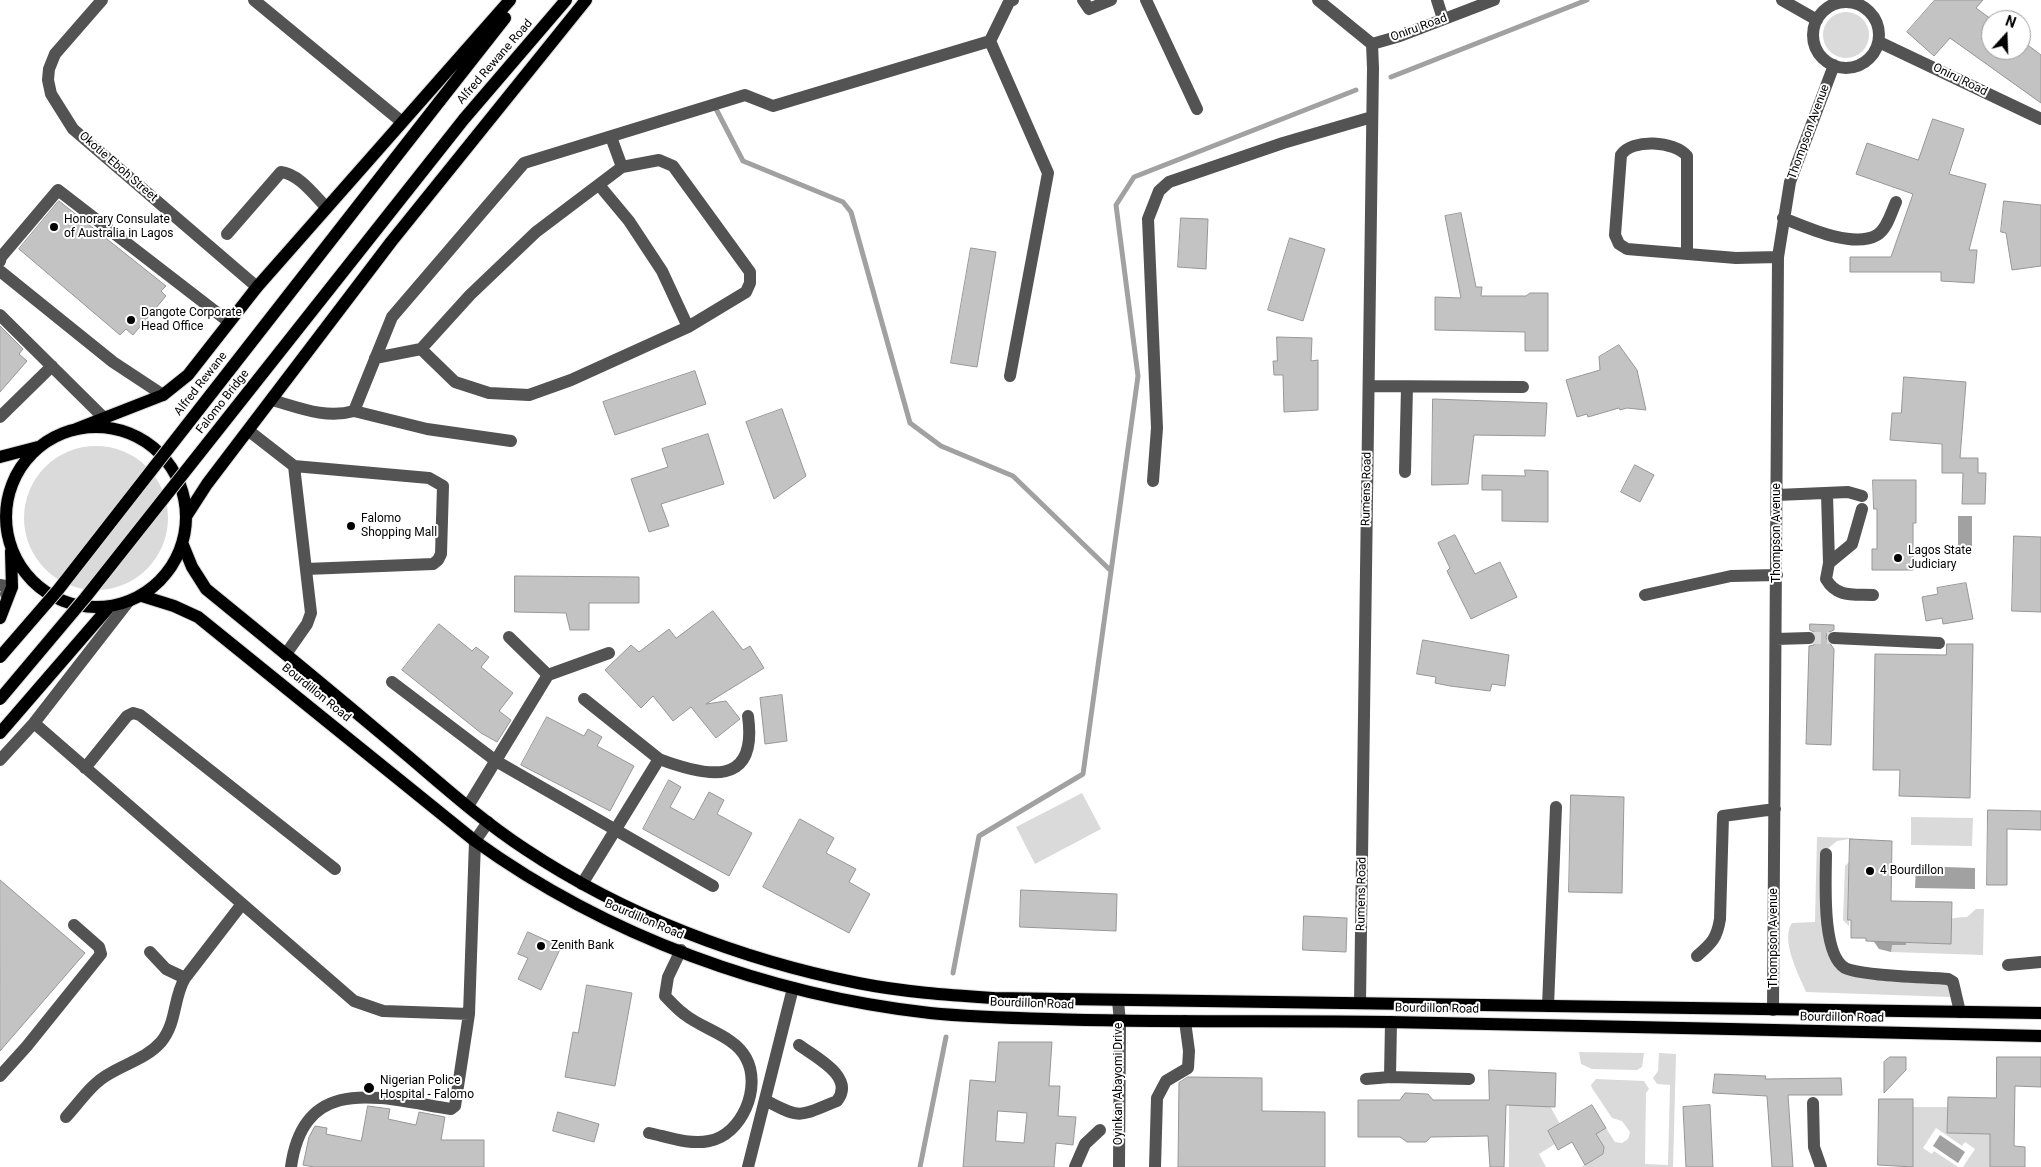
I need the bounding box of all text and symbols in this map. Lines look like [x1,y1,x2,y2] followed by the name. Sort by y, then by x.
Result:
[1981,10,2031,60] north arrow
[1389,11,1449,45] street label: Oniru Road
[2003,13,2018,31] text: N
[454,17,536,107] street label: Alfred Rewane Road
[1930,61,1990,99] street label: Oniru Road
[1785,83,1833,181] street label: Thompson Avenue
[76,129,160,205] street label: Okotie Eboh Street
[64,213,173,241] place label: Honorary Consulate of Australia in Lagos
[48,221,60,233] marker: Honorary Consulate of Australia in Lagos
[141,306,242,334] place label: Dangote Corporate Head Office
[125,314,137,326] marker: Dangote Corporate Head Office
[172,349,230,419] street label: Alfred Rewane
[194,367,252,437] street label: Falomo Bridge
[1359,452,1375,526] street label: Rumens Road
[1770,483,1784,583] street label: Thompson Avenue
[361,512,437,540] place label: Falomo Shopping Mall
[345,520,357,532] marker: Falomo Shopping Mall
[1908,544,1972,572] place label: Lagos State Judiciary
[1892,552,1904,564] marker: Lagos State Judiciary
[279,661,353,725] street label: Bourdillon Road
[1354,857,1370,931] street label: Rumens Road
[1880,864,1944,878] place label: 4 Bourdillon
[1864,865,1876,877] marker: 4 Bourdillon
[1767,888,1781,988] street label: Thompson Avenue
[602,897,686,943] street label: Bourdillon Road
[551,939,614,953] place label: Zenith Bank
[535,940,547,952] marker: Zenith Bank
[990,995,1074,1013] street label: Bourdillon Road
[1395,1001,1479,1017] street label: Bourdillon Road
[1800,1010,1884,1026] street label: Bourdillon Road
[1112,1023,1126,1145] street label: Oyinkan Abayomi Drive
[380,1074,474,1102] place label: Nigerian Police Hospital - Falomo
[362,1081,376,1095] marker: Nigerian Police Hospital - Falomo

